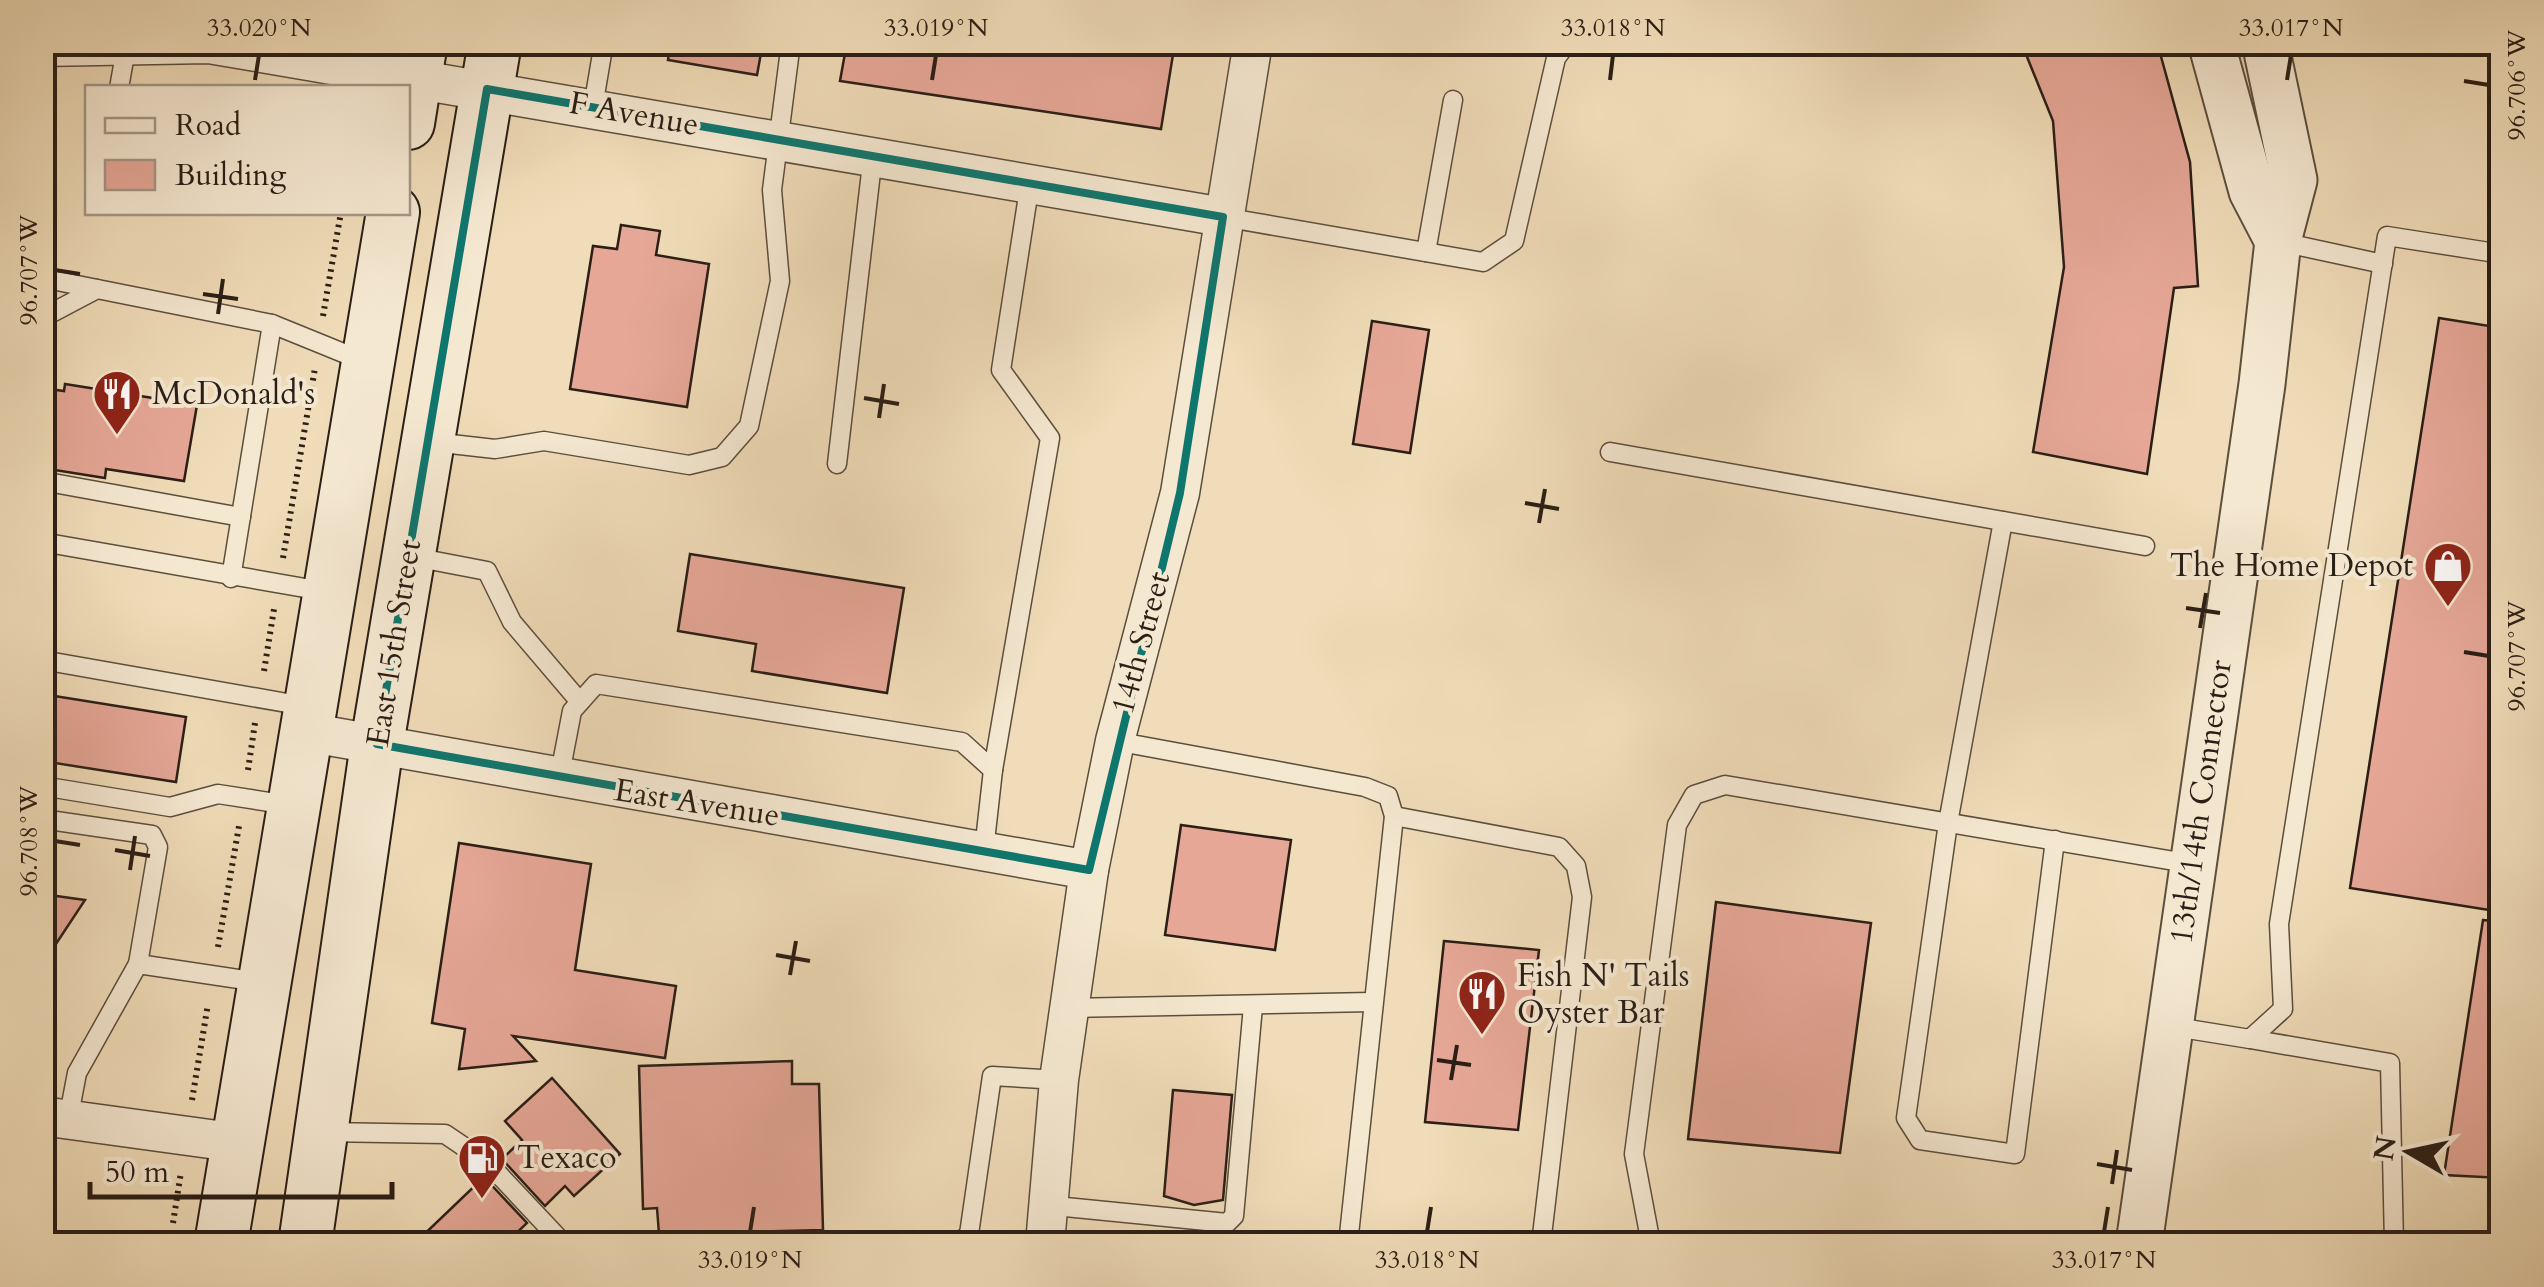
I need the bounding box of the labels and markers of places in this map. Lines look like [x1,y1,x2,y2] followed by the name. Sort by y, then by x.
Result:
[91,368,143,436] restaurant icon: McDonald's
[152,372,315,416] place label: McDonald's
[2422,540,2474,608] shop icon: The Home Depot
[2170,544,2413,588] place label: The Home Depot
[1517,954,1689,1035] place label: Fish N' Tails Oyster Bar
[1456,968,1508,1036] restaurant icon: Fish N' Tails Oyster Bar
[456,1132,508,1200] fuel station icon: Texaco
[517,1136,617,1180] place label: Texaco

